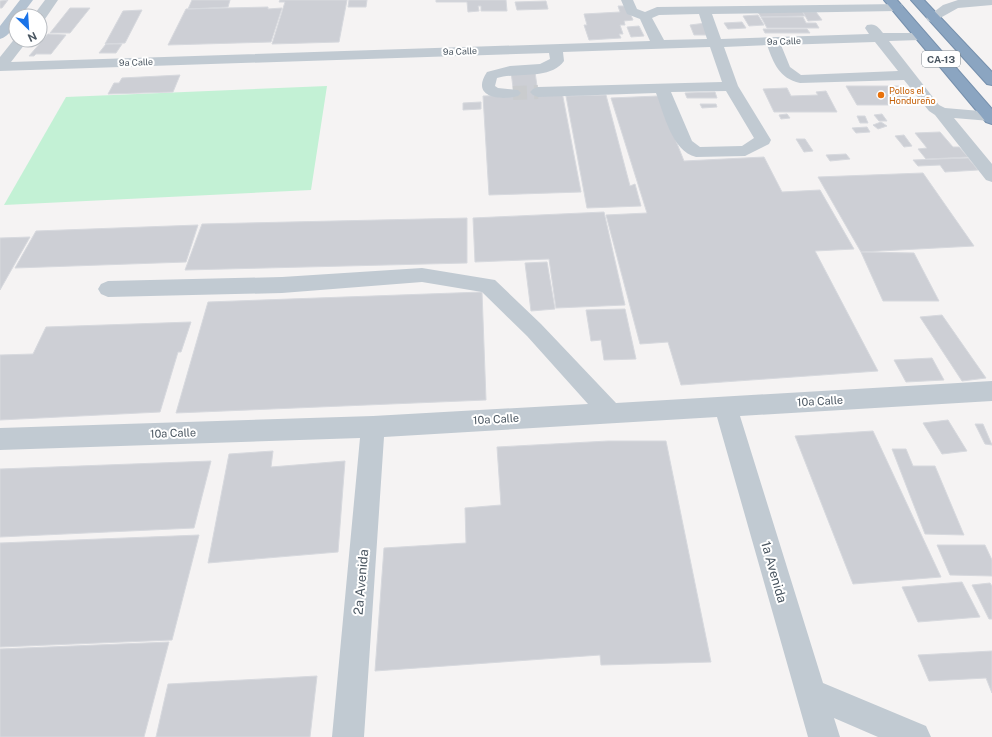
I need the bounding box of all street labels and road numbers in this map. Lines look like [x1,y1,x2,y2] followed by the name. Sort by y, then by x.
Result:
[767,35,801,47] street label: 9a Calle
[443,45,477,57] street label: 9a Calle
[922,51,960,67] road number: CA-13
[119,56,153,68] street label: 9a Calle
[797,394,843,408] street label: 10a Calle
[473,412,519,426] street label: 10a Calle
[150,426,196,440] street label: 10a Calle
[758,539,790,605] street label: 1a Avenida
[351,548,371,616] street label: 2a Avenida

